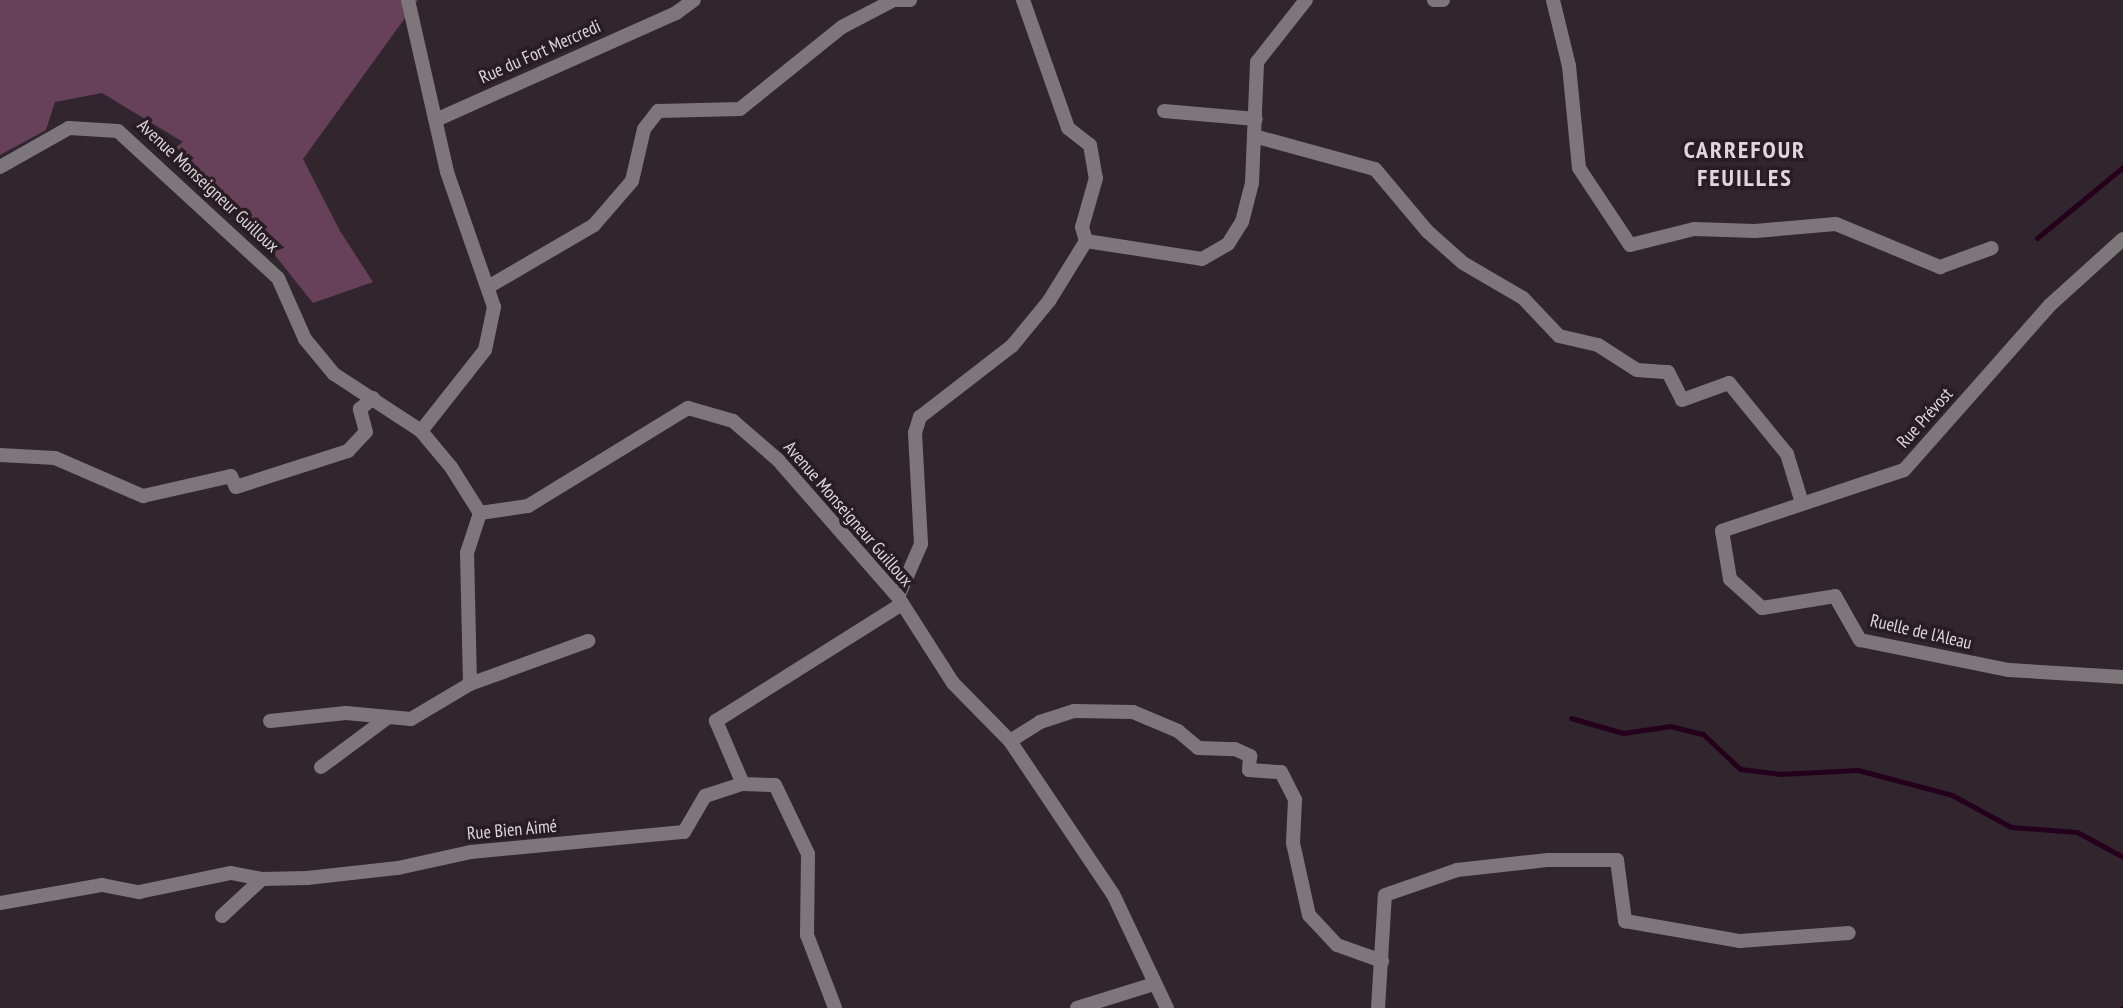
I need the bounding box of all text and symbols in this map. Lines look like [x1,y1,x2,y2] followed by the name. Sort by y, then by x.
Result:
[476,16,604,88] street label: Rue du Fort Mercredi
[133,115,283,257] street label: Avenue Monseigneur Guilloux
[1685,136,1805,192] district label: CARREFOUR FEUILLES
[1892,384,1958,452] street label: Rue Prévost
[779,437,917,591] street label: Avenue Monseigneur Guilloux
[1868,610,1974,654] street label: Ruelle de l'Aleau
[466,815,558,845] street label: Rue Bien Aimé

